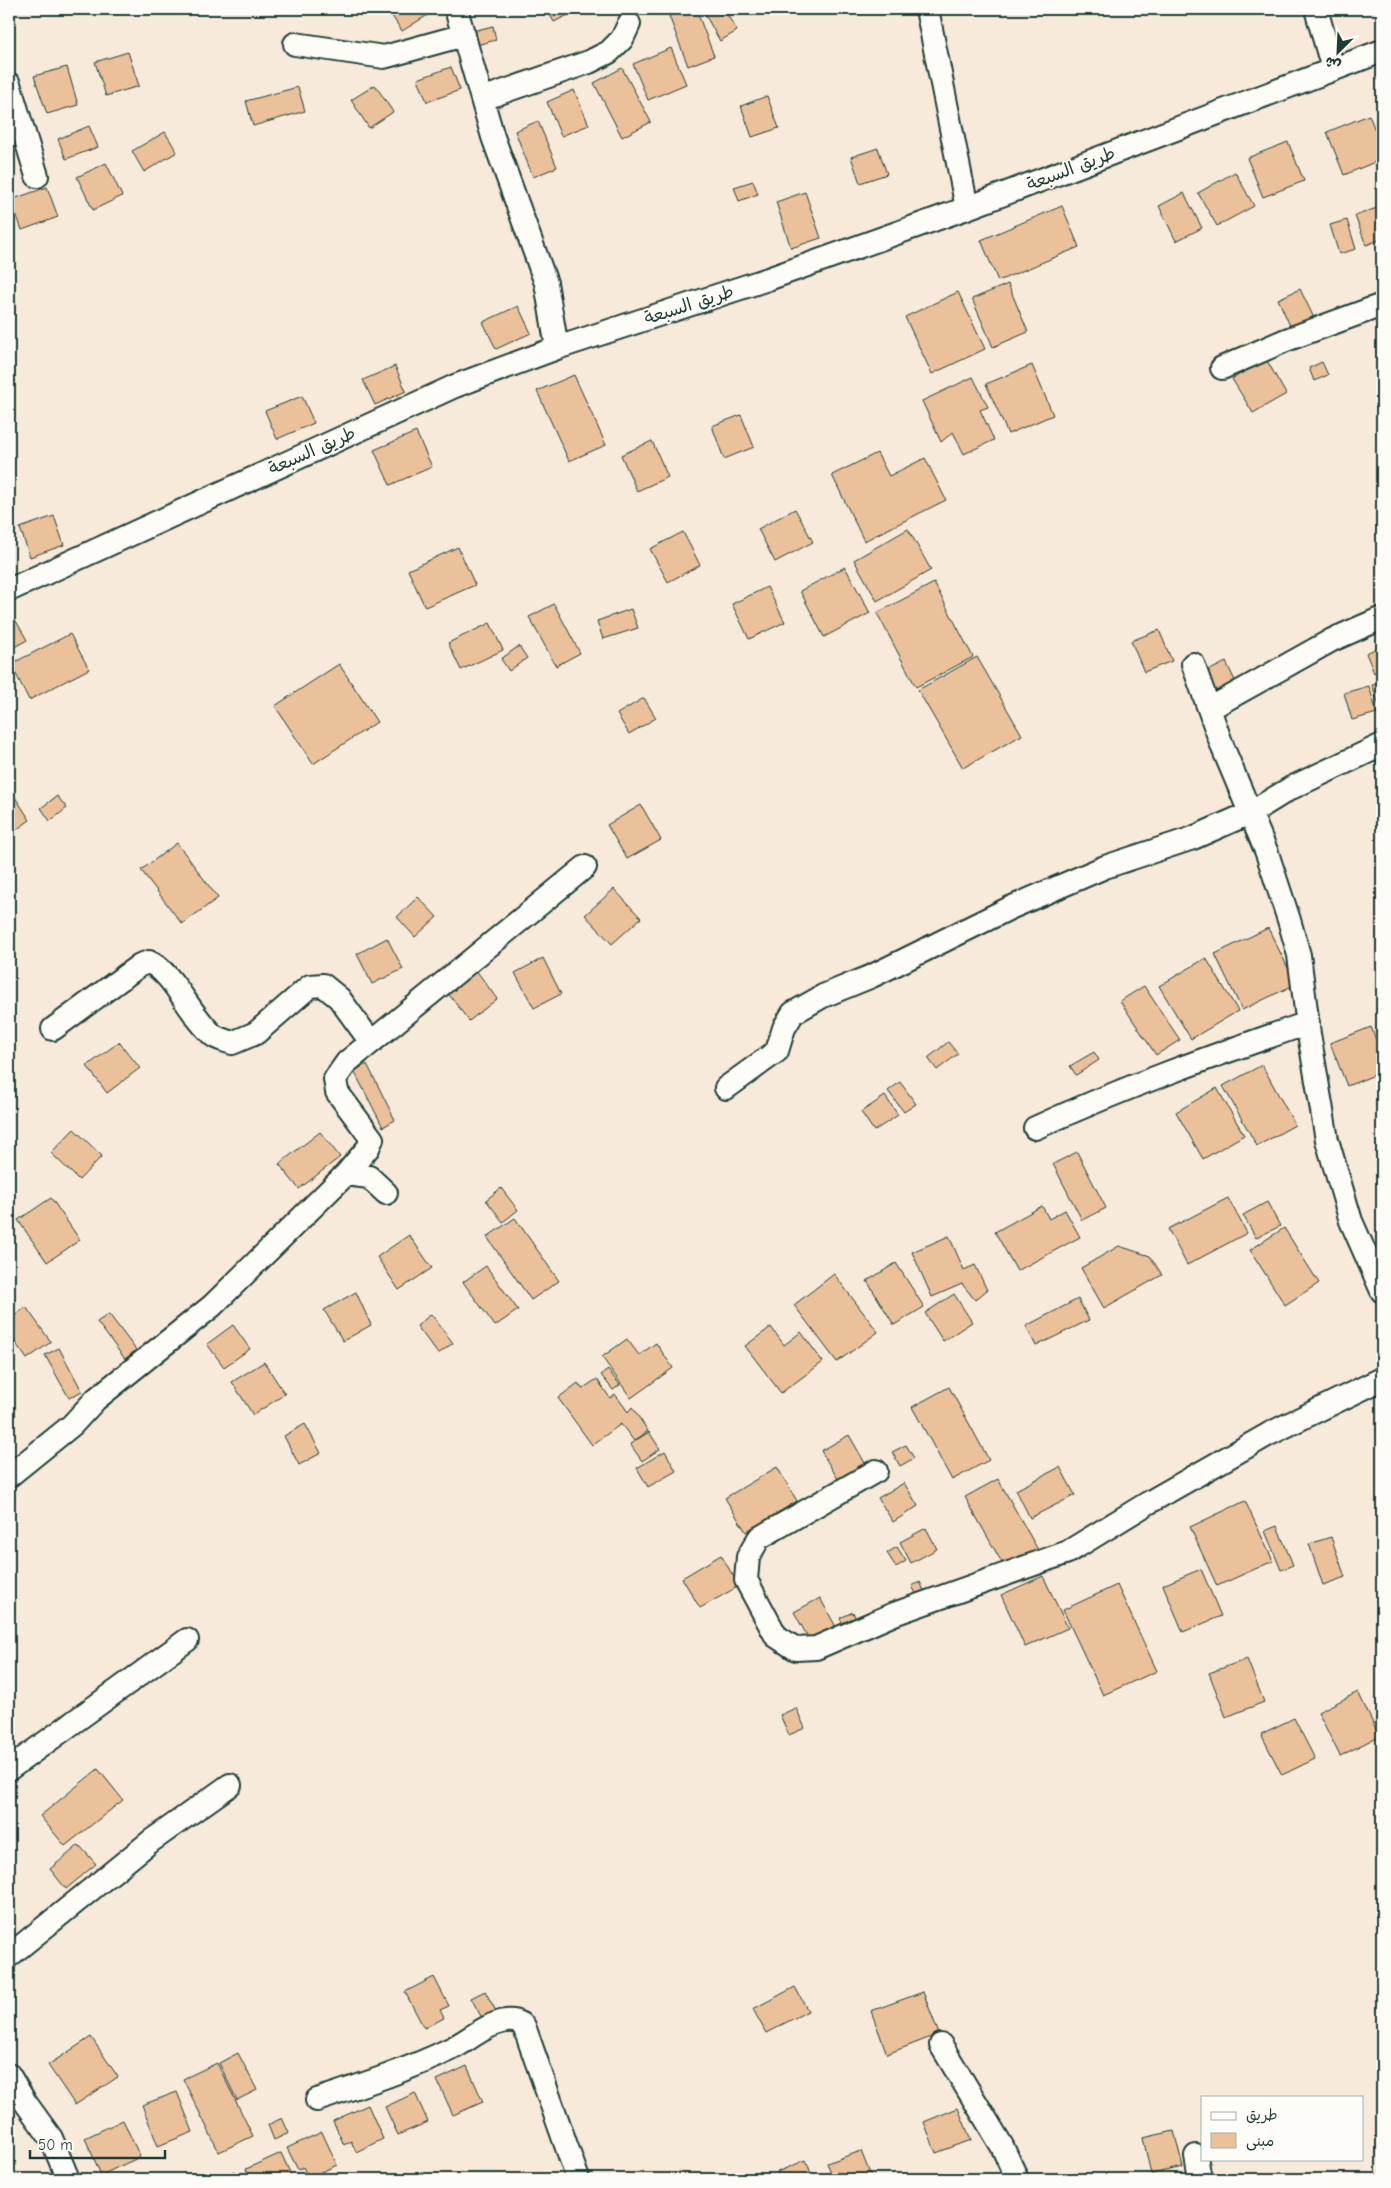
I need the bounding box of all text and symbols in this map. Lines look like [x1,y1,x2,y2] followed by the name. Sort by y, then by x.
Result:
[1314,28,1364,78] north arrow
[1322,53,1343,74] text: ش
[1024,143,1118,195] street label: طريق السبعة
[642,281,736,329] street label: طريق السبعة
[265,422,359,480] street label: طريق السبعة
[1201,2096,1364,2160] legend
[1246,2106,1278,2124] text: طريق
[30,2128,165,2160] scale bar
[1246,2132,1274,2151] text: مبنى
[38,2136,73,2154] text: 50 m

